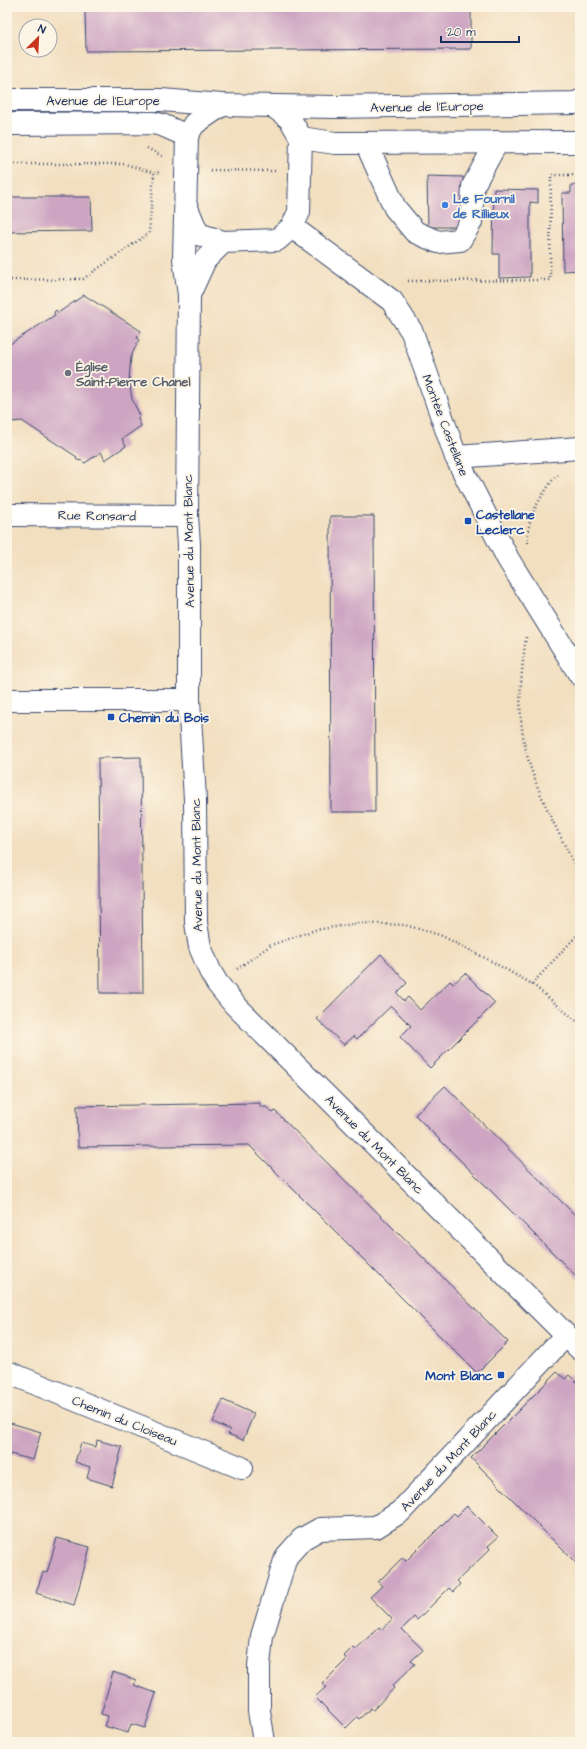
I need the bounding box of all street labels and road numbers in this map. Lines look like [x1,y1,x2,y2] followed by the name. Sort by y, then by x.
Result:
[46,92,160,110] street label: Avenue de l'Europe
[370,97,484,117] street label: Avenue de l'Europe
[417,372,473,479] street label: Montée Castellane
[179,474,199,608] street label: Avenue du Mont Blanc
[58,506,137,526] street label: Rue Ronsard
[187,798,207,932] street label: Avenue du Mont Blanc
[321,1091,428,1198] street label: Avenue du Mont Blanc
[69,1392,180,1450] street label: Chemin du Cloiseau
[397,1406,501,1516] street label: Avenue du Mont Blanc

